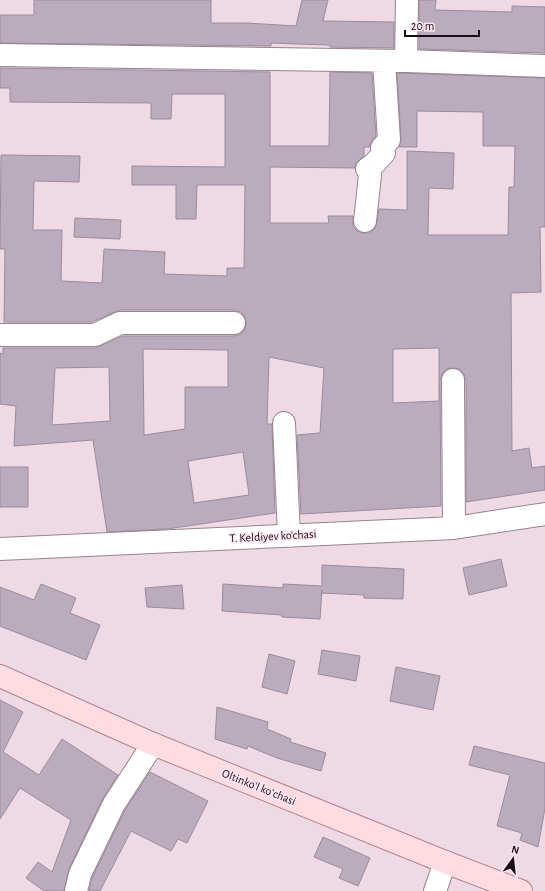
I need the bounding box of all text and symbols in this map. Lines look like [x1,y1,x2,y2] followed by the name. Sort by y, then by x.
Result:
[405,12,479,38] scale bar
[411,20,434,32] text: 20 m
[229,528,317,545] street label: T. Keldiyev ko'chasi
[220,767,298,807] street label: Oltinkoʻl koʻchasi
[493,839,533,879] north arrow
[510,844,521,856] text: N

